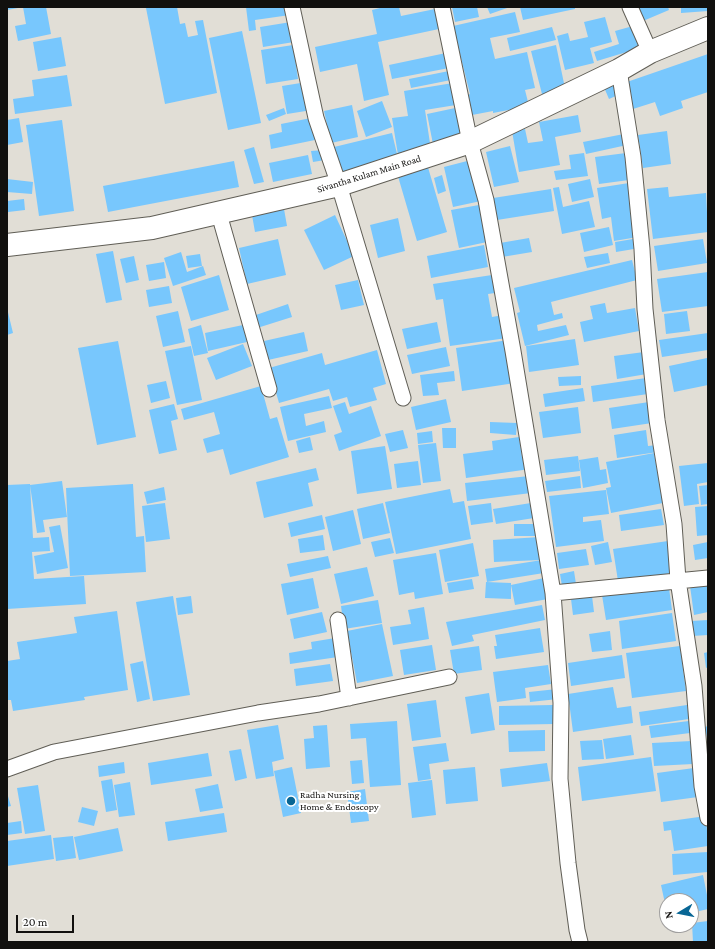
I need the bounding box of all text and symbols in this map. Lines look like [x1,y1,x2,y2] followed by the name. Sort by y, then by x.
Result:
[316,152,422,196] street label: Sivantha Kulam Main Road
[300,789,379,812] place label: Radha Nursing Home & Endoscopy
[285,795,297,807] marker: Radha Nursing Home & Endoscopy
[659,893,699,933] north arrow
[18,907,76,933] scale bar
[662,910,675,920] text: N
[23,915,47,929] text: 20 m

